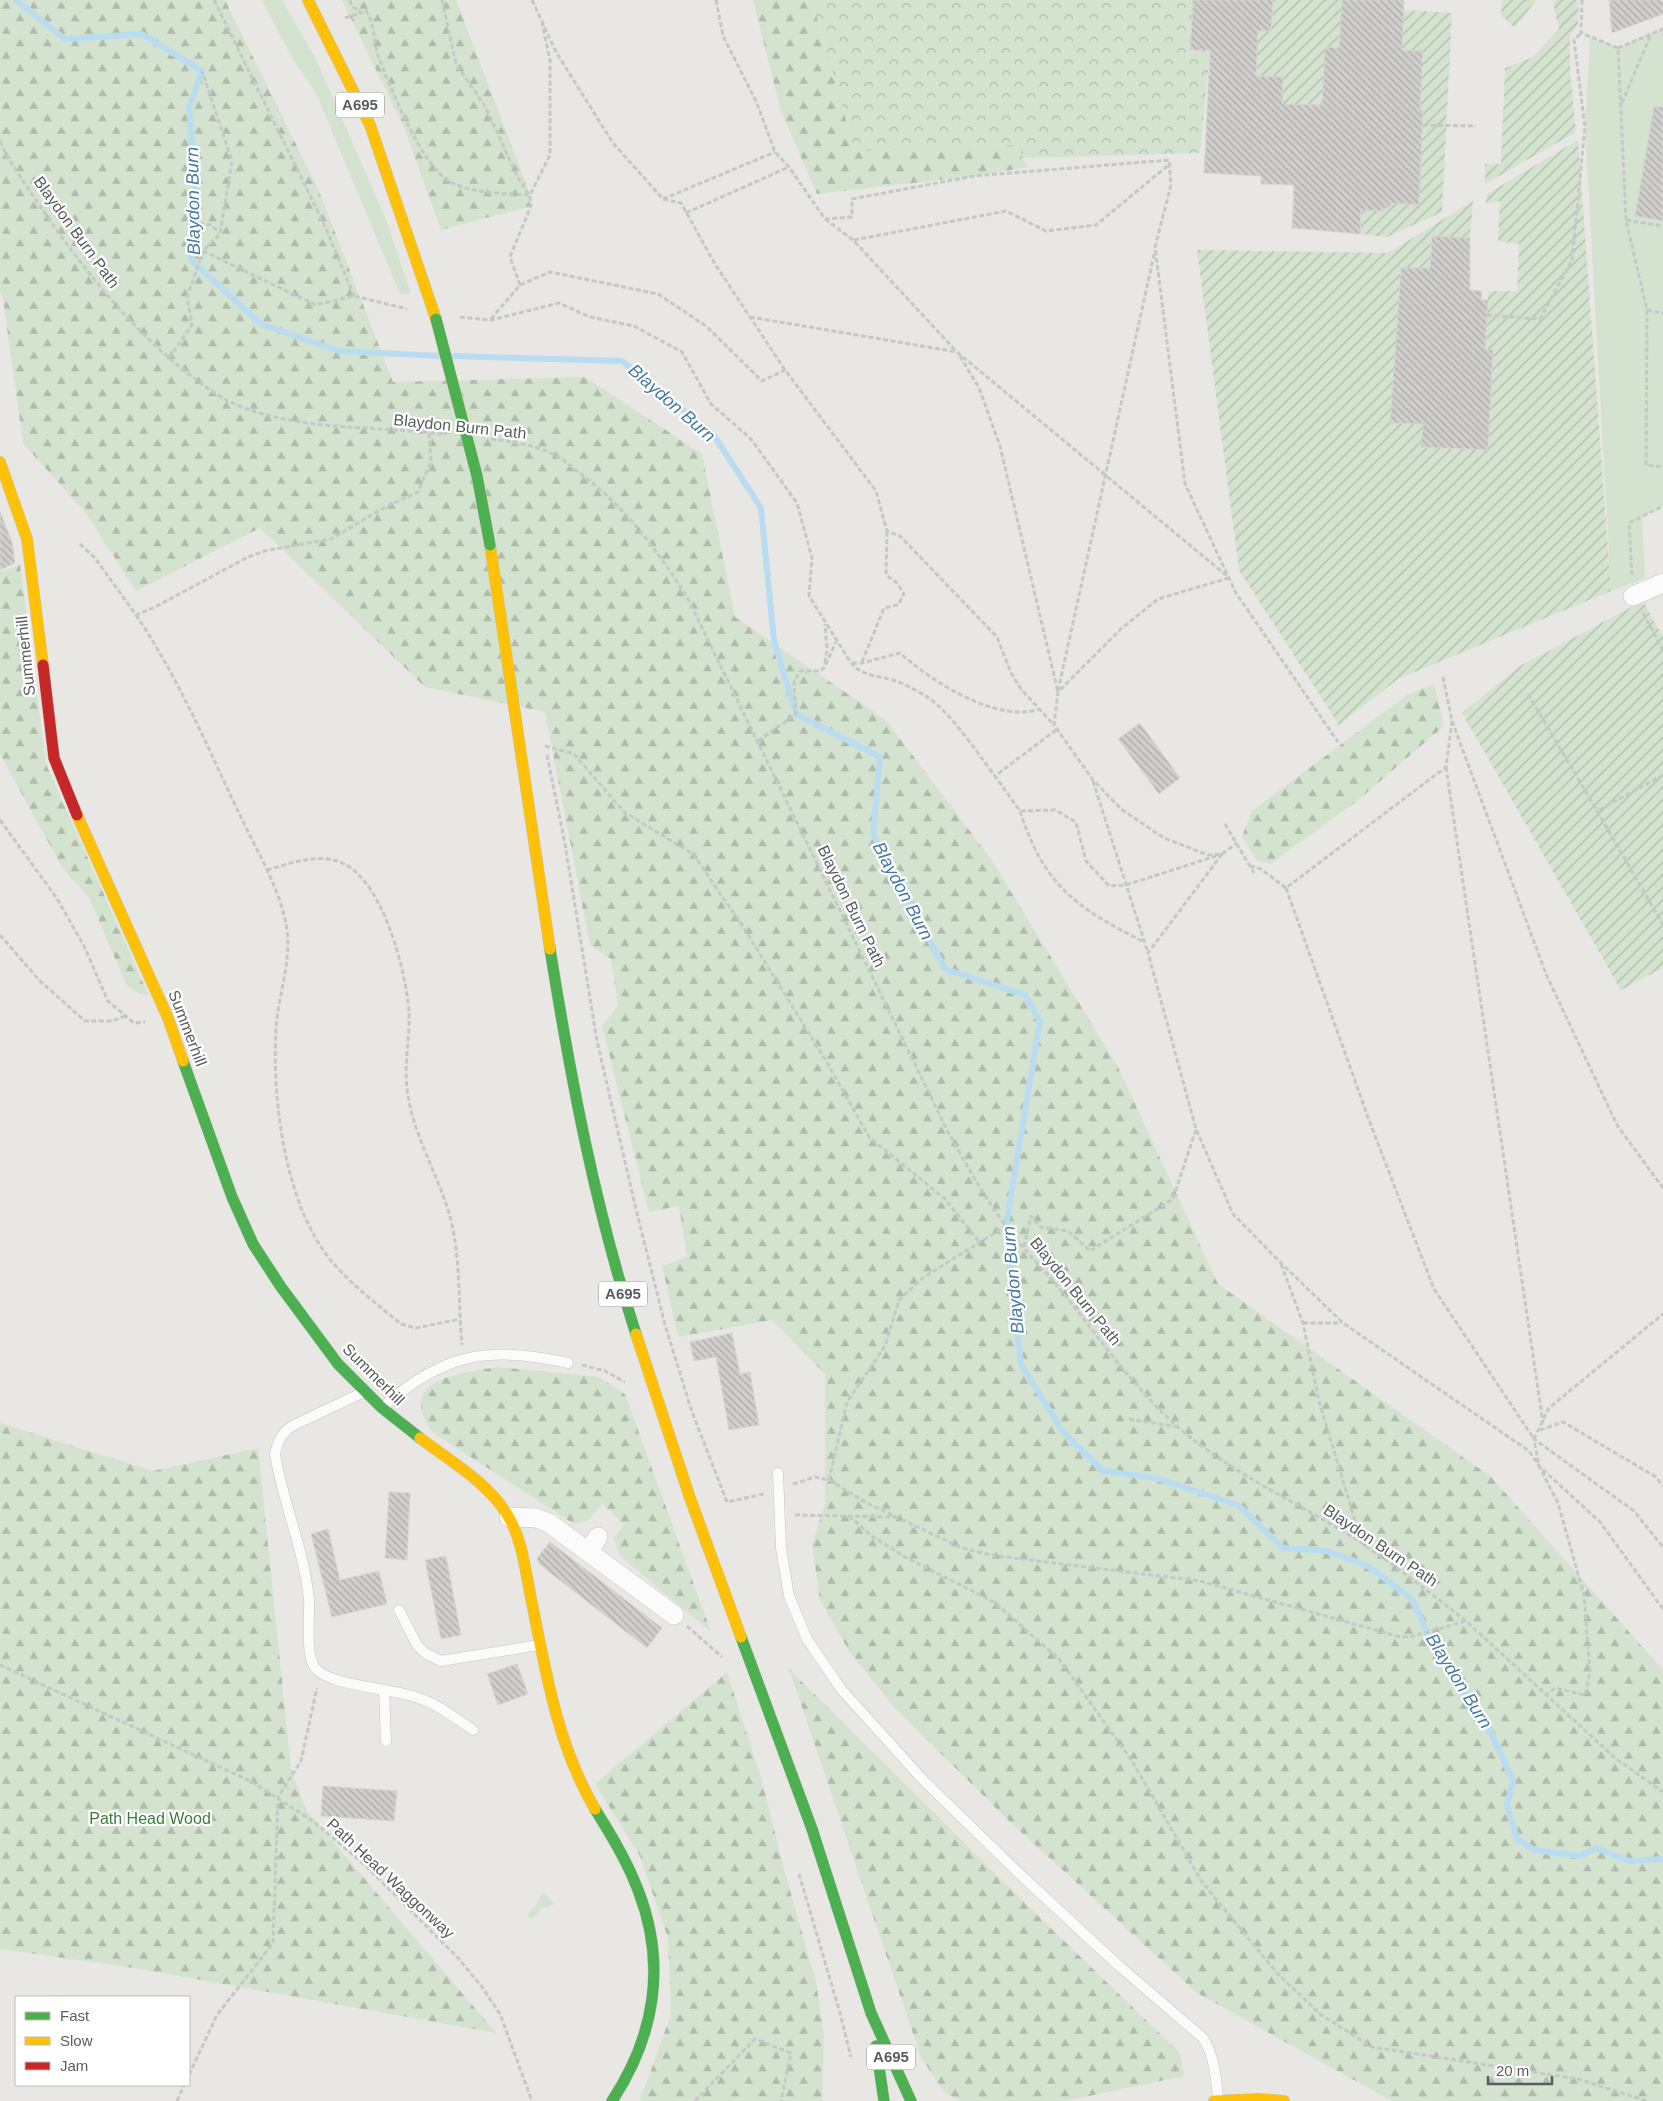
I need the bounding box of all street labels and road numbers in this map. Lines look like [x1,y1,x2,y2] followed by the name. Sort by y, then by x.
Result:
[336,92,384,118] road number: A695
[31,173,123,291] street label: Blaydon Burn Path
[393,411,527,442] street label: Blaydon Burn Path
[13,615,38,697] street label: Summerhill
[815,843,888,970] street label: Blaydon Burn Path
[165,988,210,1069] street label: Summerhill
[1027,1234,1124,1349] street label: Blaydon Burn Path
[599,1282,647,1306] road number: A695
[339,1340,408,1409] street label: Summerhill
[1321,1501,1441,1590] street label: Blaydon Burn Path
[324,1815,458,1942] street label: Path Head Waggonway
[867,2044,915,2070] road number: A695

